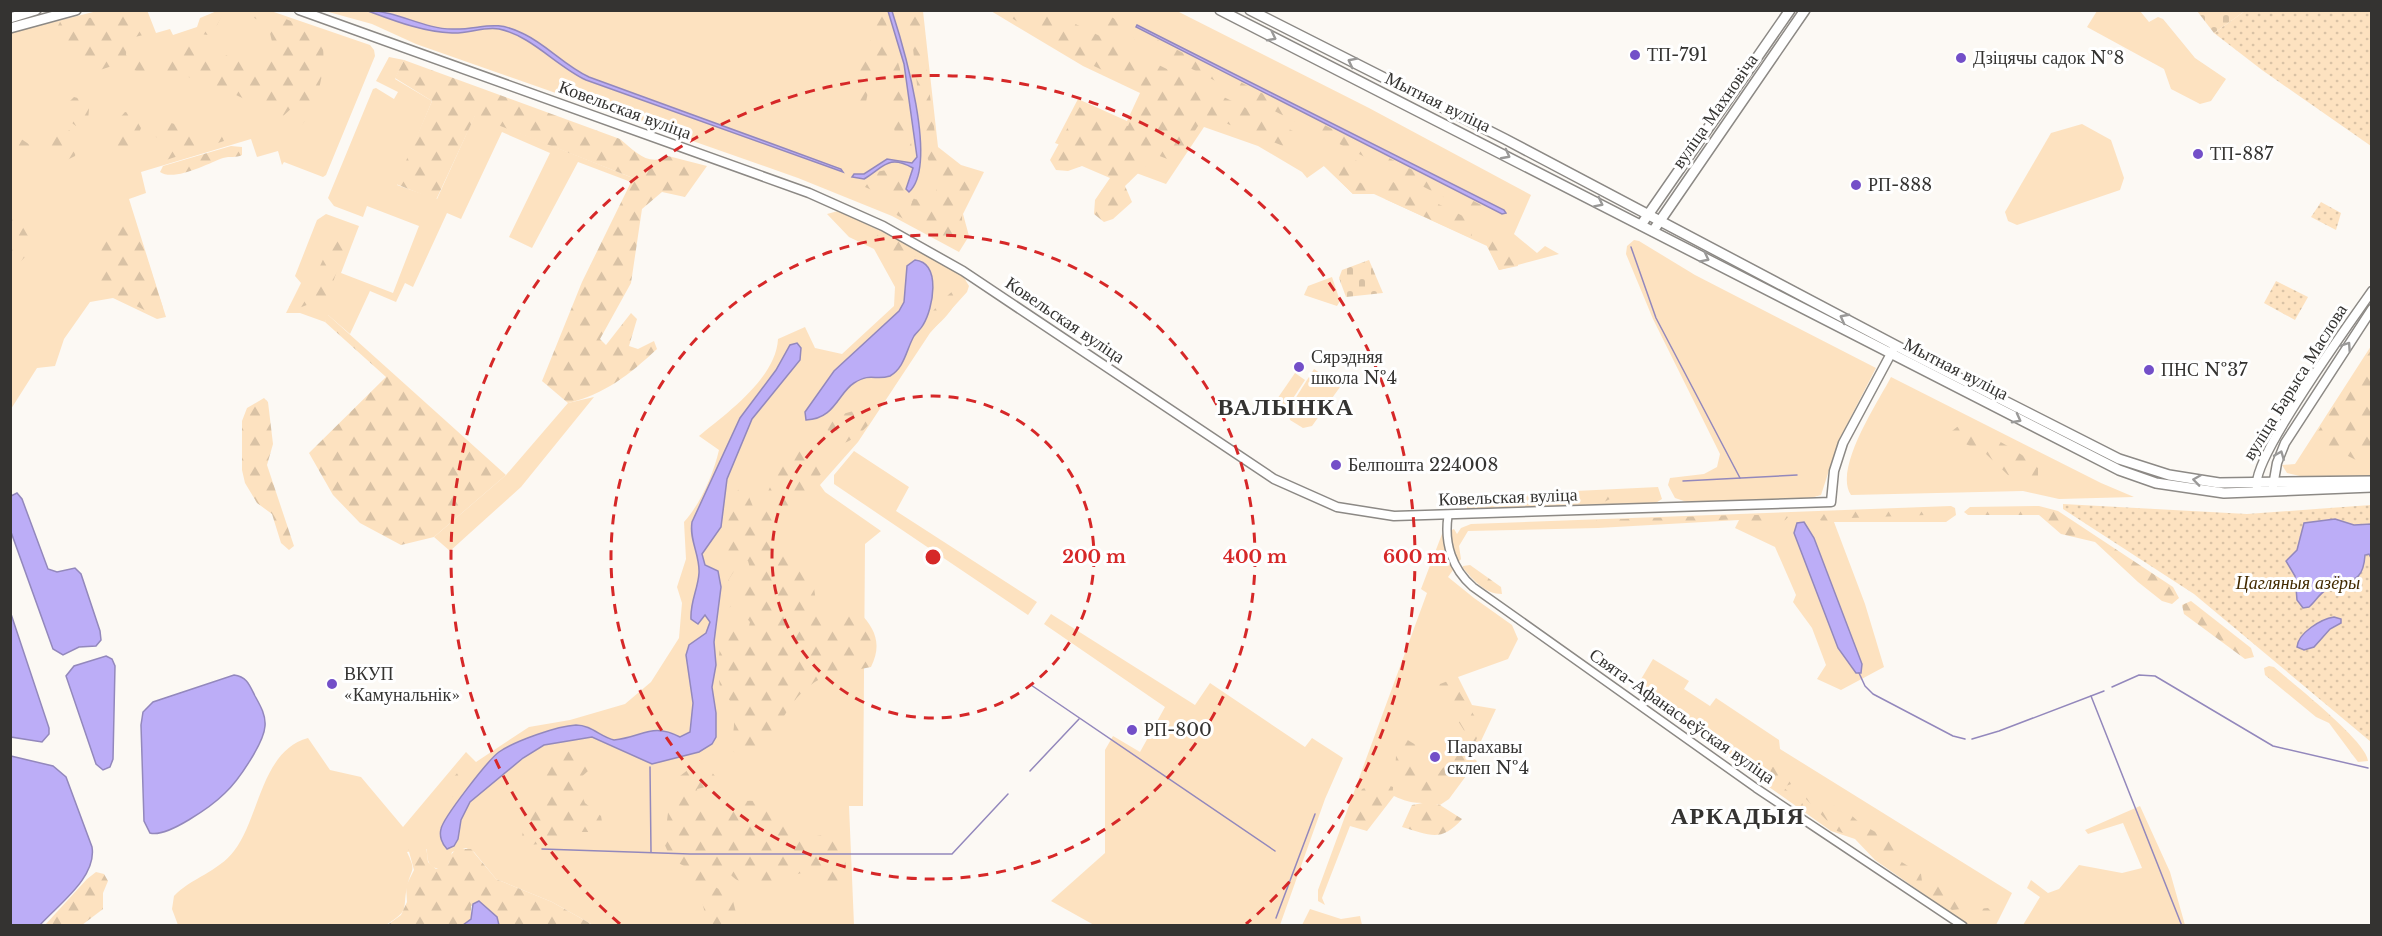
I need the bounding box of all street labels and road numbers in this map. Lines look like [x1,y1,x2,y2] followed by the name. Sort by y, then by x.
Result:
[1667,49,1763,173] street label: вуліца Махновіча
[1382,67,1494,137] street label: Мытная вуліца
[556,76,694,144] street label: Ковельская вуліца
[1001,272,1129,368] street label: Ковельская вуліца
[2238,300,2352,464] street label: вуліца Барыса Маслова
[1900,333,2012,405] street label: Мытная вуліца
[1438,484,1578,510] street label: Ковельская вуліца
[1585,644,1779,788] street label: Свята-Афанасьеўская вуліца

